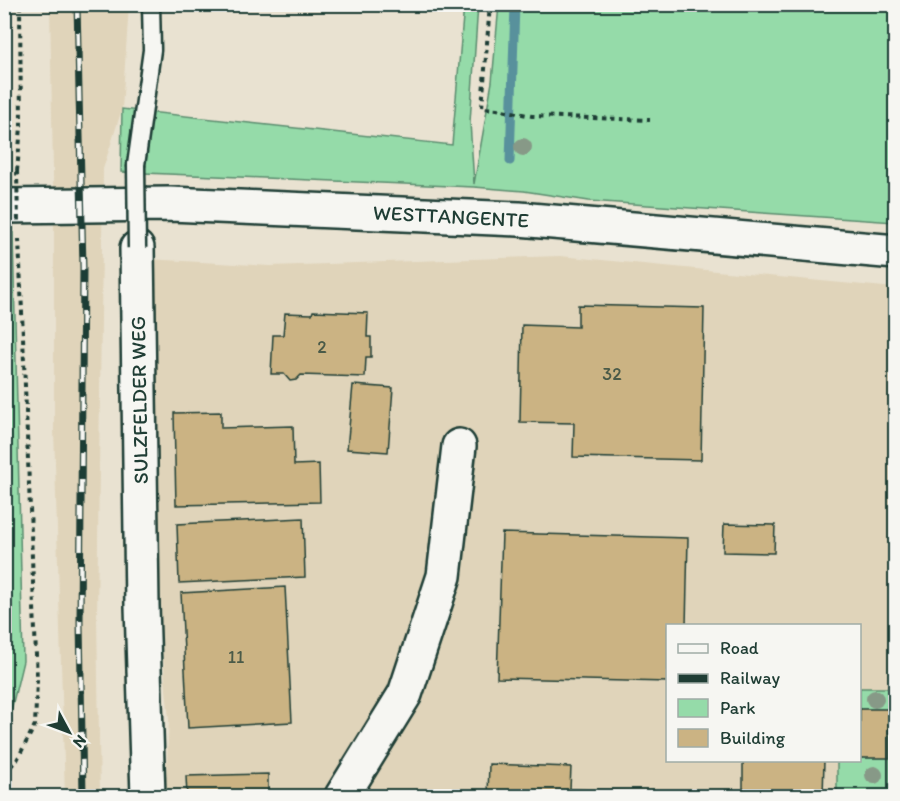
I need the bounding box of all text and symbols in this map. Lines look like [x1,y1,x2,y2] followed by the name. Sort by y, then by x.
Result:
[372,199,530,233] street label: WESTTANGENTE
[125,316,153,484] street label: SULZFELDER WEG
[317,336,327,358] house number: 2
[602,363,622,385] house number: 32
[666,624,861,762] legend
[720,637,759,659] text: Road
[228,646,244,668] house number: 11
[720,667,781,689] text: Railway
[720,697,755,719] text: Park
[39,702,99,762] north arrow
[720,727,786,749] text: Building
[69,731,91,752] text: N

